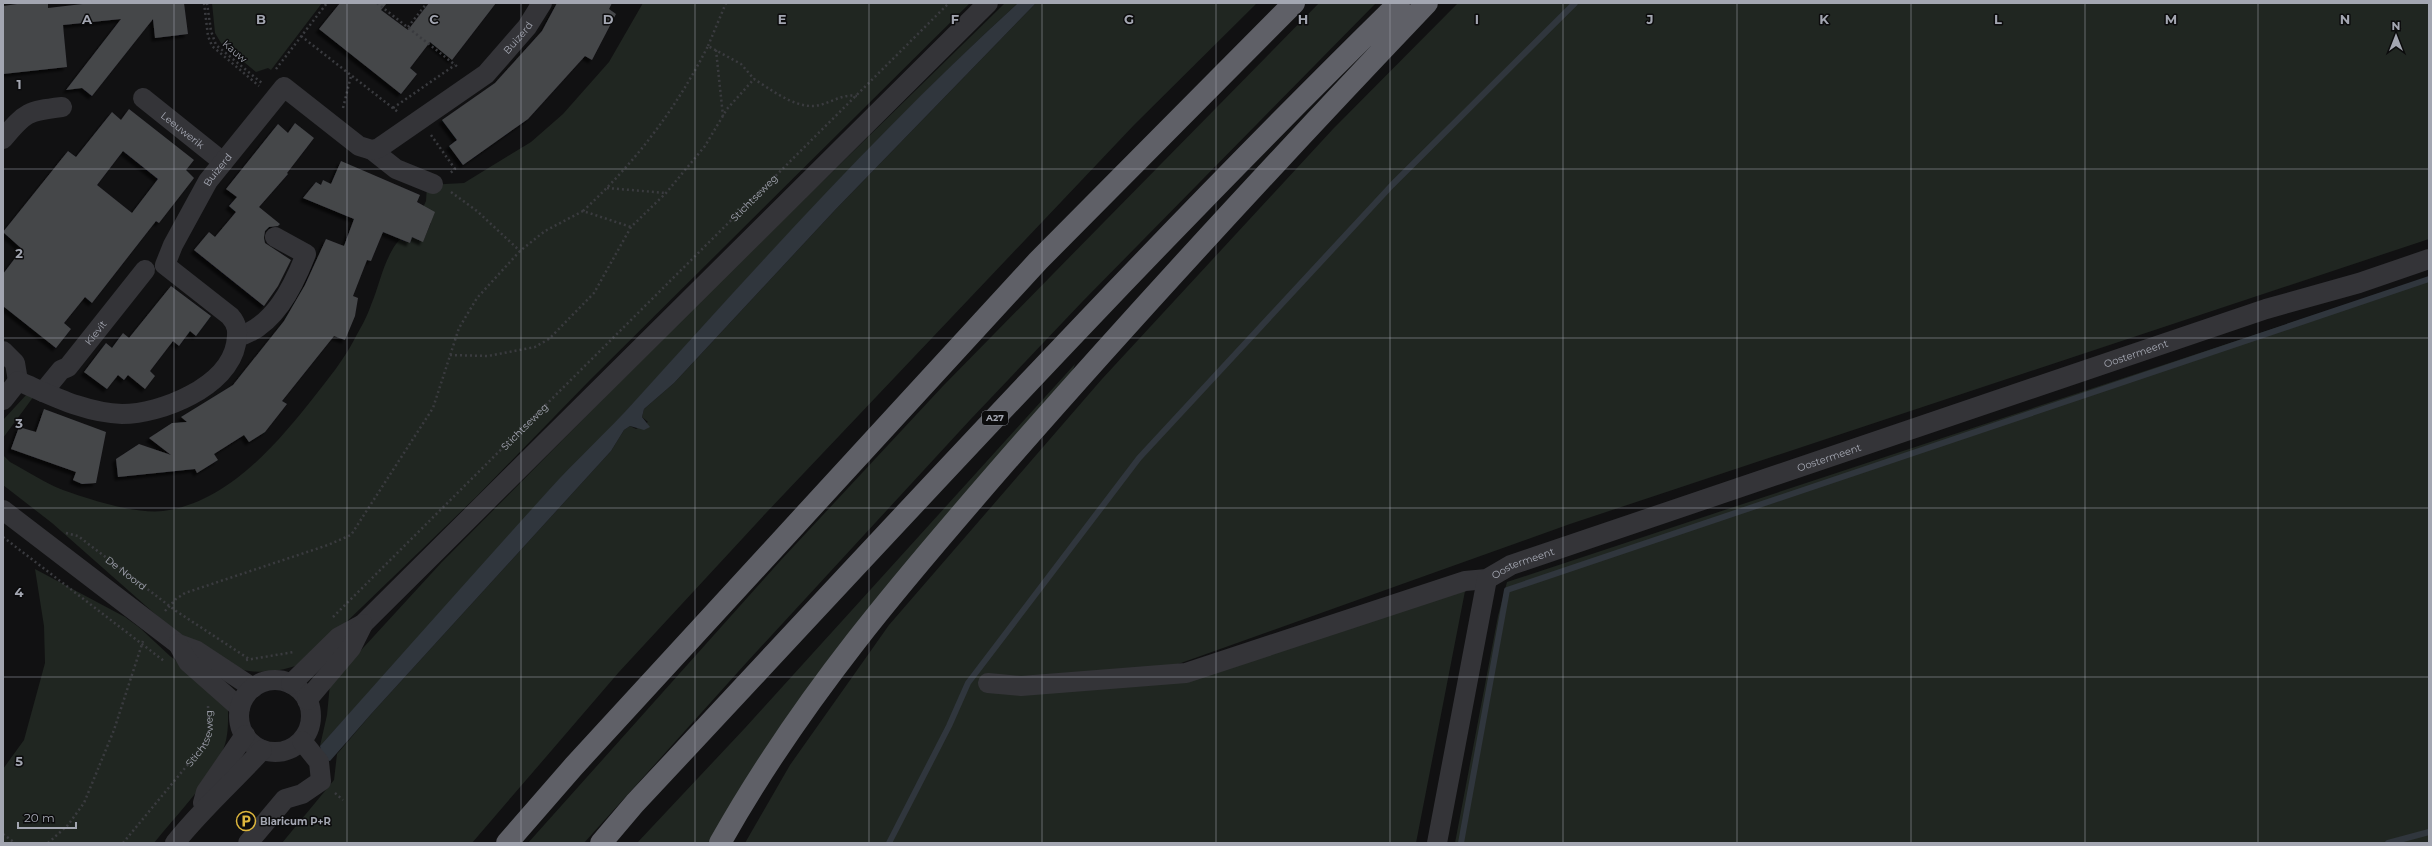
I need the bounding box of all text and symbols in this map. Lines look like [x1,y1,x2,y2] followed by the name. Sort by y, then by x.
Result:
[81,11,93,27] text: A
[256,11,266,27] text: B
[429,11,439,27] text: C
[603,11,614,27] text: D
[778,11,787,27] text: E
[951,11,959,27] text: F
[1124,11,1134,27] text: G
[1298,11,1308,27] text: H
[1475,11,1479,27] text: I
[1645,11,1654,27] text: J
[1819,11,1829,27] text: K
[1994,11,2002,27] text: L
[2165,11,2177,27] text: M
[2340,11,2350,27] text: N
[2376,16,2416,56] north arrow
[501,19,536,57] street label: Buizerd
[2392,19,2400,33] text: N
[220,37,250,66] street label: Kauw
[16,76,22,92] text: 1
[158,109,207,152] street label: Leeuwerik
[200,151,235,189] street label: Buizerd
[728,172,780,224] street label: Stichtseweg
[15,245,23,261] text: 2
[82,318,109,348] street label: Kievit
[2102,337,2170,371] street label: Oostermeent
[498,400,551,453] street label: Stichtseweg
[982,411,1008,425] road number: A27
[14,415,23,431] text: 3
[1795,441,1863,475] street label: Oostermeent
[1489,545,1556,582] street label: Oostermeent
[103,553,149,593] street label: De Noord
[15,584,24,600] text: 4
[183,710,216,769] street label: Stichtseweg
[15,753,23,769] text: 5
[18,804,76,830] scale bar
[24,810,55,825] text: 20 m
[235,810,257,832] parking icon: Blaricum P+R
[260,815,331,828] place label: Blaricum P+R

